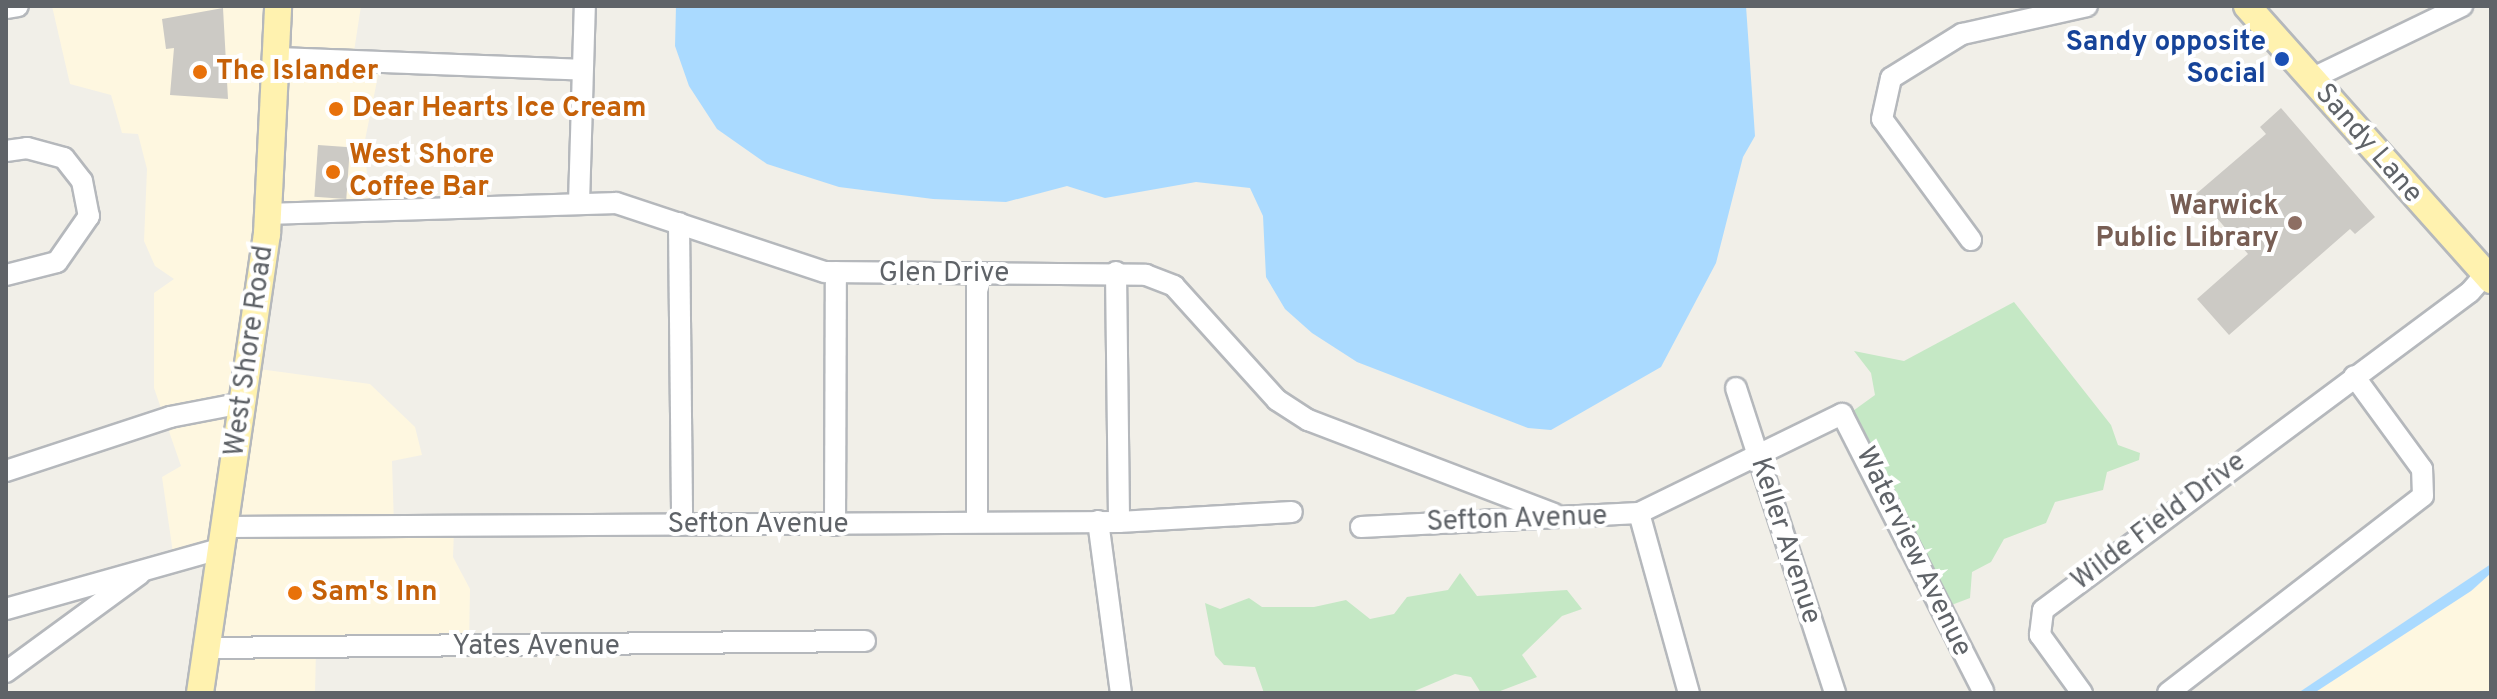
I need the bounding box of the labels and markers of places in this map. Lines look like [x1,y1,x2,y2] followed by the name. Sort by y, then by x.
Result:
[2066,26,2266,92] place label: Sandy opposite Social
[2273,50,2291,68] marker: Sandy opposite Social
[216,55,378,89] place label: The Islander
[191,63,209,81] marker: The Islander
[352,92,647,126] place label: Dear Hearts Ice Cream
[327,100,345,118] marker: Dear Hearts Ice Cream
[349,139,494,205] place label: West Shore Coffee Bar
[324,163,342,181] marker: West Shore Coffee Bar
[2096,190,2279,256] place label: Warwick Public Library
[2286,214,2304,232] marker: Warwick Public Library
[311,576,438,610] place label: Sam's Inn
[286,584,304,602] marker: Sam's Inn

